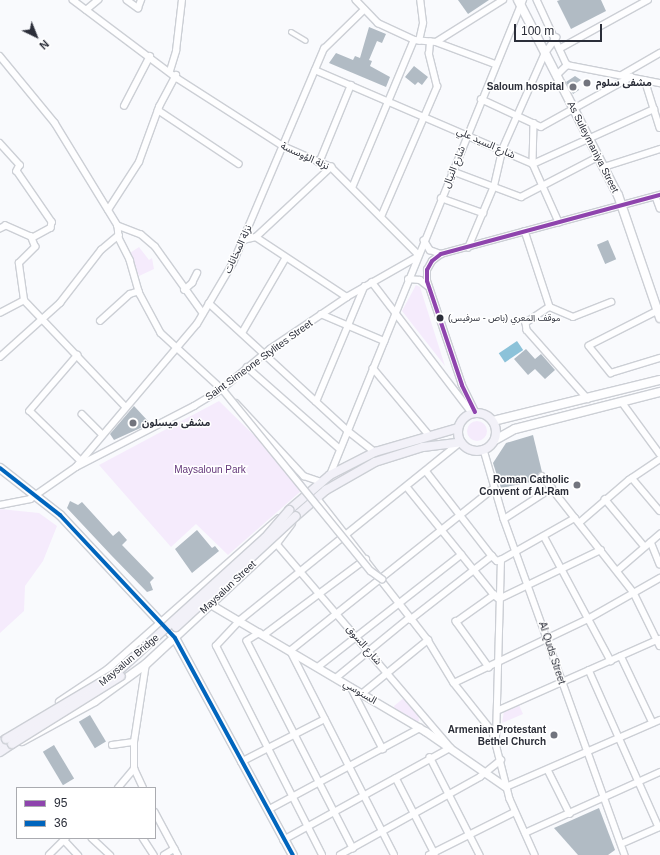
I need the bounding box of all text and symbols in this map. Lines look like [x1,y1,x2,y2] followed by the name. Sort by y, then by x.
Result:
[16,16,56,56] north arrow
[516,16,604,42] scale bar
[521,24,554,38] text: 100 m
[37,38,51,52] text: N
[581,77,593,89] marker: مشفى سلوم
[596,77,652,89] place label: مشفى سلوم
[487,81,564,93] place label: Saloum hospital
[567,81,579,93] marker: Saloum hospital
[565,99,621,195] street label: As Suleymaniya Street
[455,125,517,161] street label: شارع السيد علي
[279,140,331,172] street label: نزلة الؤوسسة
[440,144,468,190] street label: شارع النيال
[222,223,254,275] street label: نزلة المخانات
[435,313,445,323] marker: موقف المعري (باص - سرفيس)
[448,313,561,323] place label: موقف المعري (باص - سرفيس)
[203,317,315,403] street label: Saint Simeone Stylites Street
[127,417,139,429] marker: مشفى ميسلون
[142,417,210,429] place label: مشفى ميسلون
[174,464,246,476] park label: Maysaloun Park
[479,473,569,496] place label: Roman Catholic Convent of Al-Ram
[572,480,582,490] marker: Roman Catholic Convent of Al-Ram
[197,558,259,616] street label: Maysalun Street
[536,620,568,686] street label: Al Quds Street
[344,623,384,667] street label: شارع السوق
[97,631,161,689] street label: Maysalun Bridge
[341,677,379,707] street label: السنوسي
[448,723,546,746] place label: Armenian Protestant Bethel Church
[549,730,559,740] marker: Armenian Protestant Bethel Church
[16,787,156,839] legend
[54,796,67,810] text: 95
[54,816,67,830] text: 36

